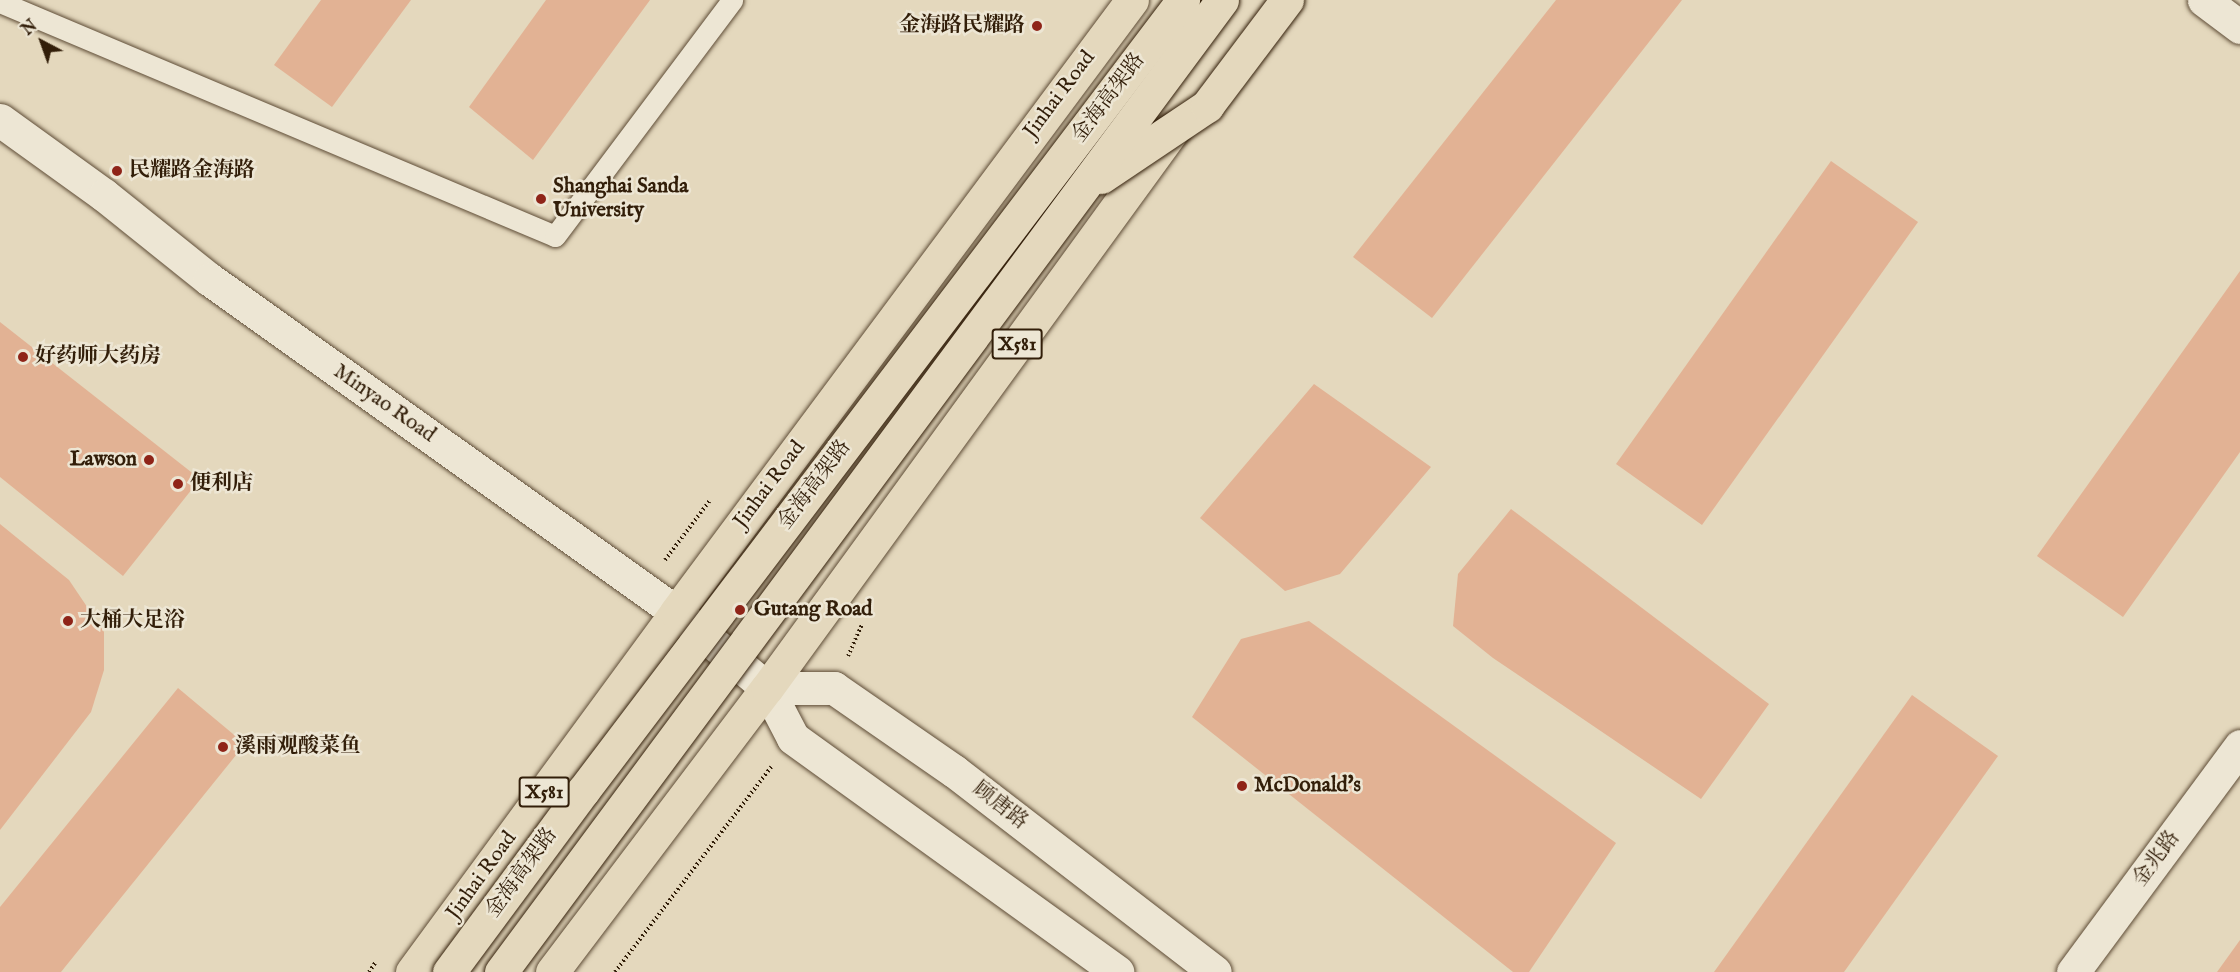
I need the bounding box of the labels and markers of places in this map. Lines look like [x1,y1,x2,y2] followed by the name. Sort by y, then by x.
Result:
[899,13,1025,39] place label: 金海路民耀路
[1030,19,1044,33] marker: 金海路民耀路
[129,158,255,184] place label: 民耀路金海路
[110,164,124,178] marker: 民耀路金海路
[553,174,688,224] place label: Shanghai Sanda University
[534,192,548,206] marker: Shanghai Sanda University
[35,344,161,370] place label: 好药师大药房
[16,350,30,364] marker: 好药师大药房
[70,447,137,473] place label: Lawson
[142,453,156,467] marker: Lawson
[190,471,253,497] place label: 便利店
[171,477,185,491] marker: 便利店
[754,597,872,623] place label: Gutang Road
[731,601,749,619] marker: Gutang Road
[80,608,185,634] place label: 大桶大足浴
[61,614,75,628] marker: 大桶大足浴
[235,734,361,760] place label: 溪雨观酸菜鱼
[216,740,230,754] marker: 溪雨观酸菜鱼
[1254,773,1361,799] place label: McDonald's
[1235,779,1249,793] marker: McDonald's

